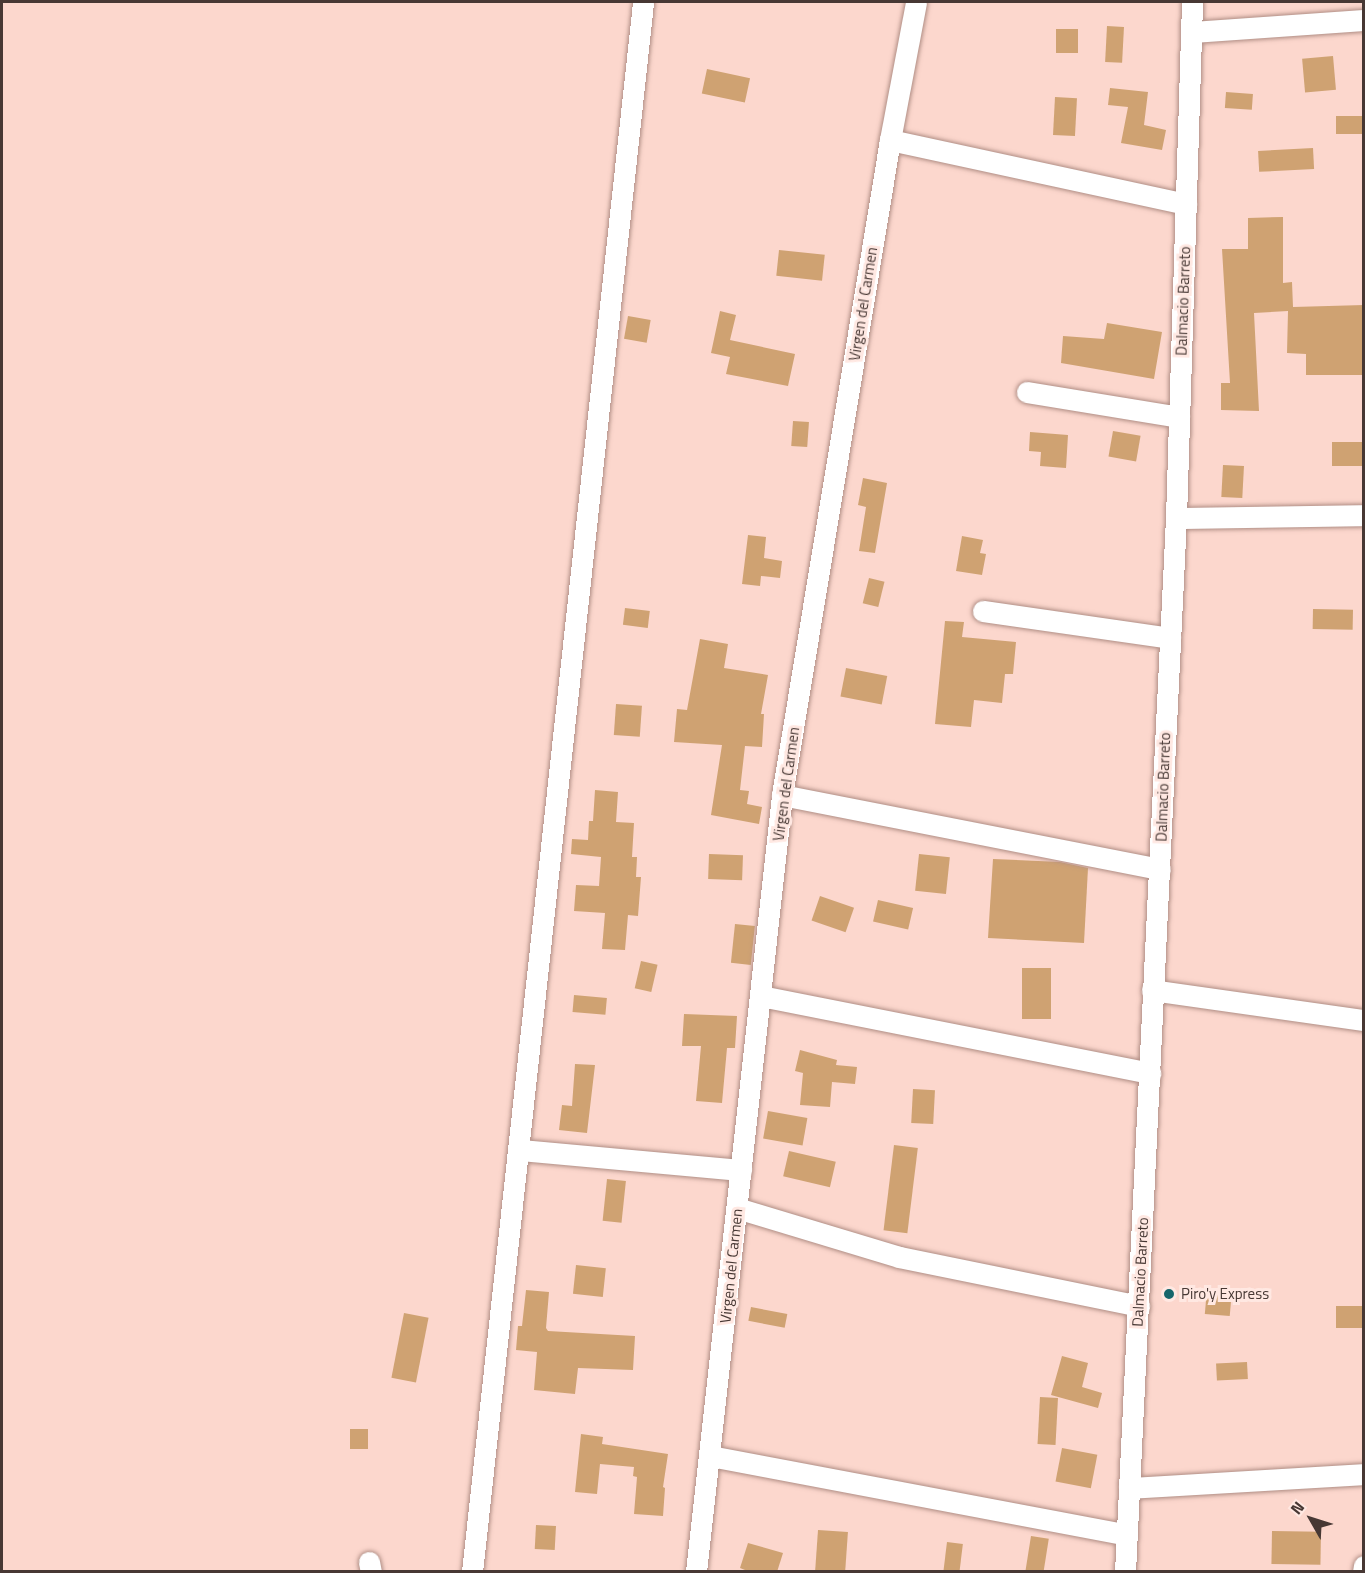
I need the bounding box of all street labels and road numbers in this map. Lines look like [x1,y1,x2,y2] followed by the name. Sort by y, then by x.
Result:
[845,246,881,362] street label: Virgen del Carmen
[1172,246,1194,356] street label: Dalmacio Barreto
[769,726,803,842] street label: Virgen del Carmen
[1152,732,1174,842] street label: Dalmacio Barreto
[716,1208,746,1324] street label: Virgen del Carmen
[1128,1217,1152,1327] street label: Dalmacio Barreto

